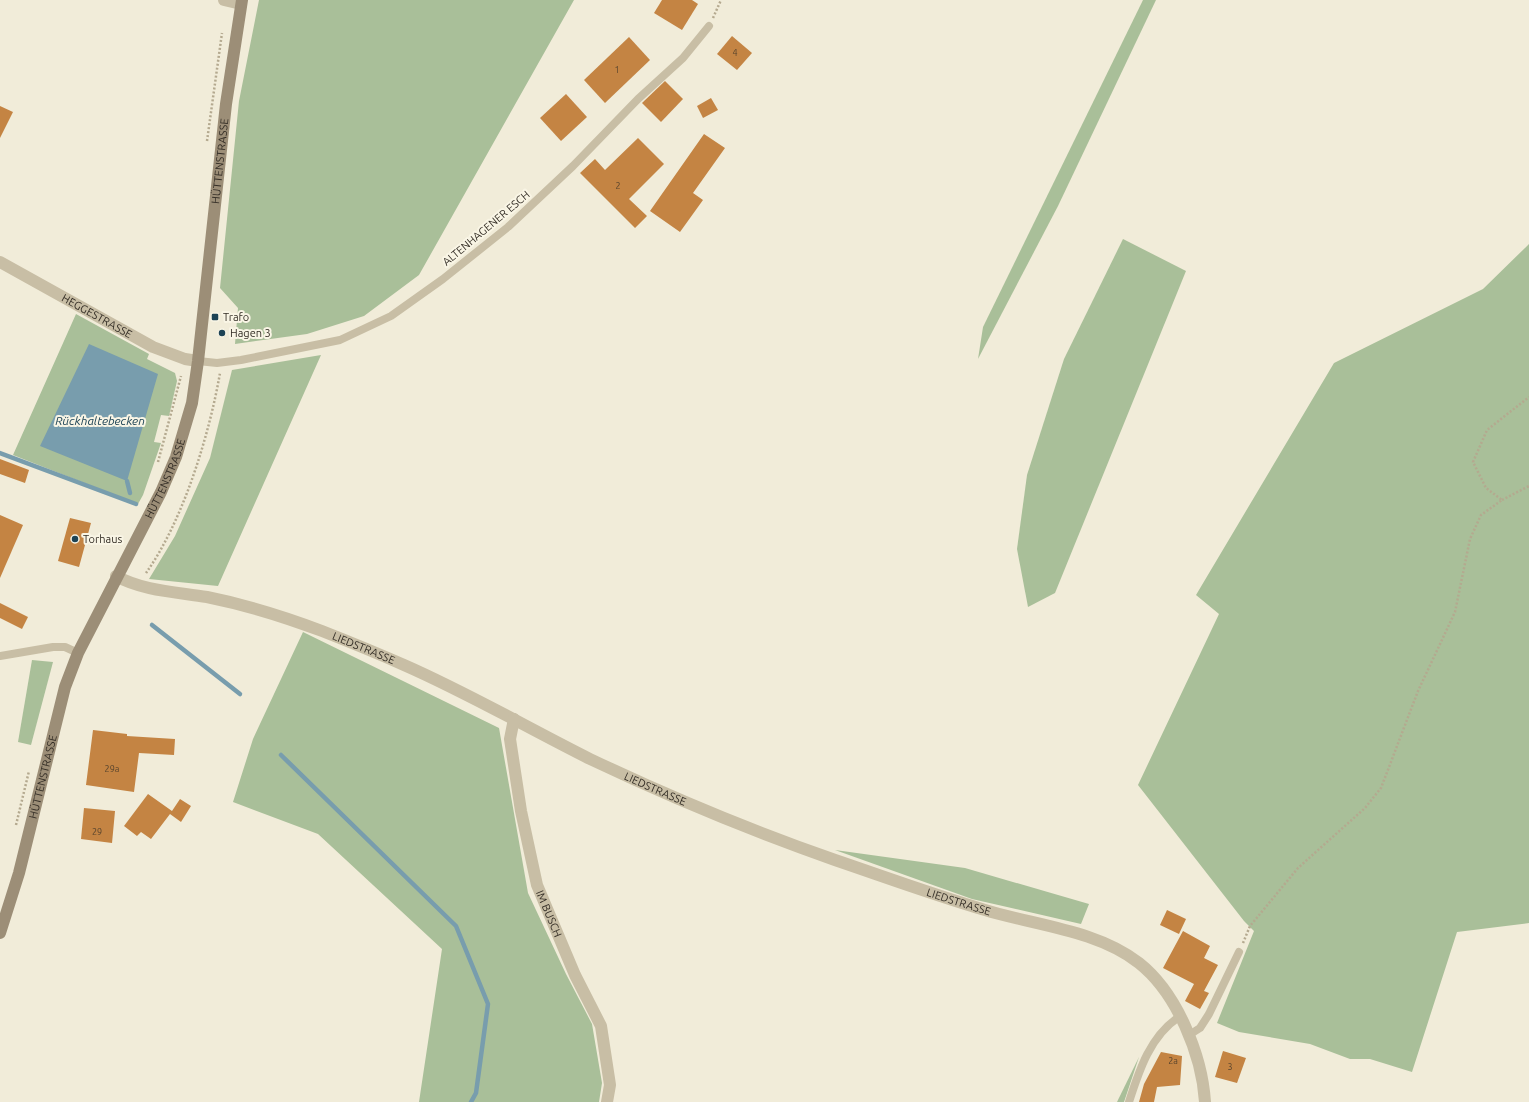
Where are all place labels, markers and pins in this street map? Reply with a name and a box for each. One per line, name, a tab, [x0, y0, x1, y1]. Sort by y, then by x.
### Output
place label: Trafo	[223, 311, 249, 323]
marker: Trafo	[210, 312, 220, 322]
place label: Hagen 3	[230, 327, 271, 339]
marker: Hagen 3	[217, 328, 227, 338]
place label: Torhaus	[83, 533, 122, 545]
marker: Torhaus	[70, 534, 80, 544]

